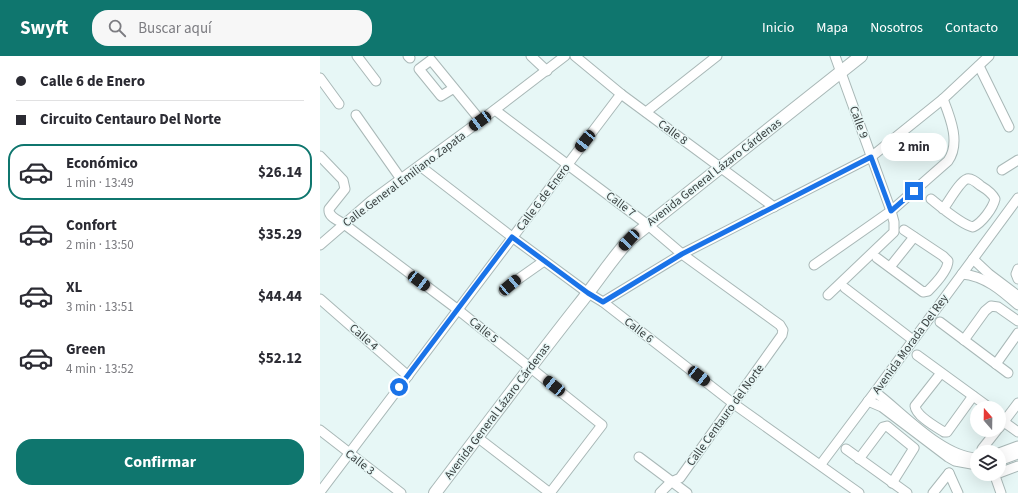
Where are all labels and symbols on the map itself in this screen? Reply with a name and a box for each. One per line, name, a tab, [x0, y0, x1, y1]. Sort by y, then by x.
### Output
street label: Calle 9	[845, 104, 872, 141]
car	[467, 109, 493, 133]
street label: Avenida General Lázaro Cárdenas	[643, 114, 785, 230]
street label: Calle 8	[654, 116, 691, 149]
street label: Calle General Emiliano Zapata	[339, 127, 469, 231]
car	[573, 128, 597, 154]
callout: 2 min	[881, 133, 947, 161]
street label: Calle 6 de Enero	[512, 160, 574, 234]
route end	[905, 182, 923, 200]
street label: Calle 7	[602, 188, 639, 221]
car	[616, 227, 642, 253]
car	[406, 269, 432, 293]
car	[497, 273, 523, 297]
street label: Avenida Morada Del Rey	[868, 290, 953, 398]
street label: Calle 5	[465, 313, 502, 348]
street label: Calle 6	[620, 313, 657, 347]
street label: Calle 4	[346, 320, 382, 355]
street label: Avenida General Lázaro Cárdenas	[440, 340, 554, 483]
street label: Calle Centauro del Norte	[683, 361, 768, 470]
car	[686, 364, 712, 388]
car	[541, 374, 567, 398]
route start	[390, 378, 408, 396]
north arrow	[970, 401, 1006, 437]
street label: Calle 3	[341, 445, 378, 479]

